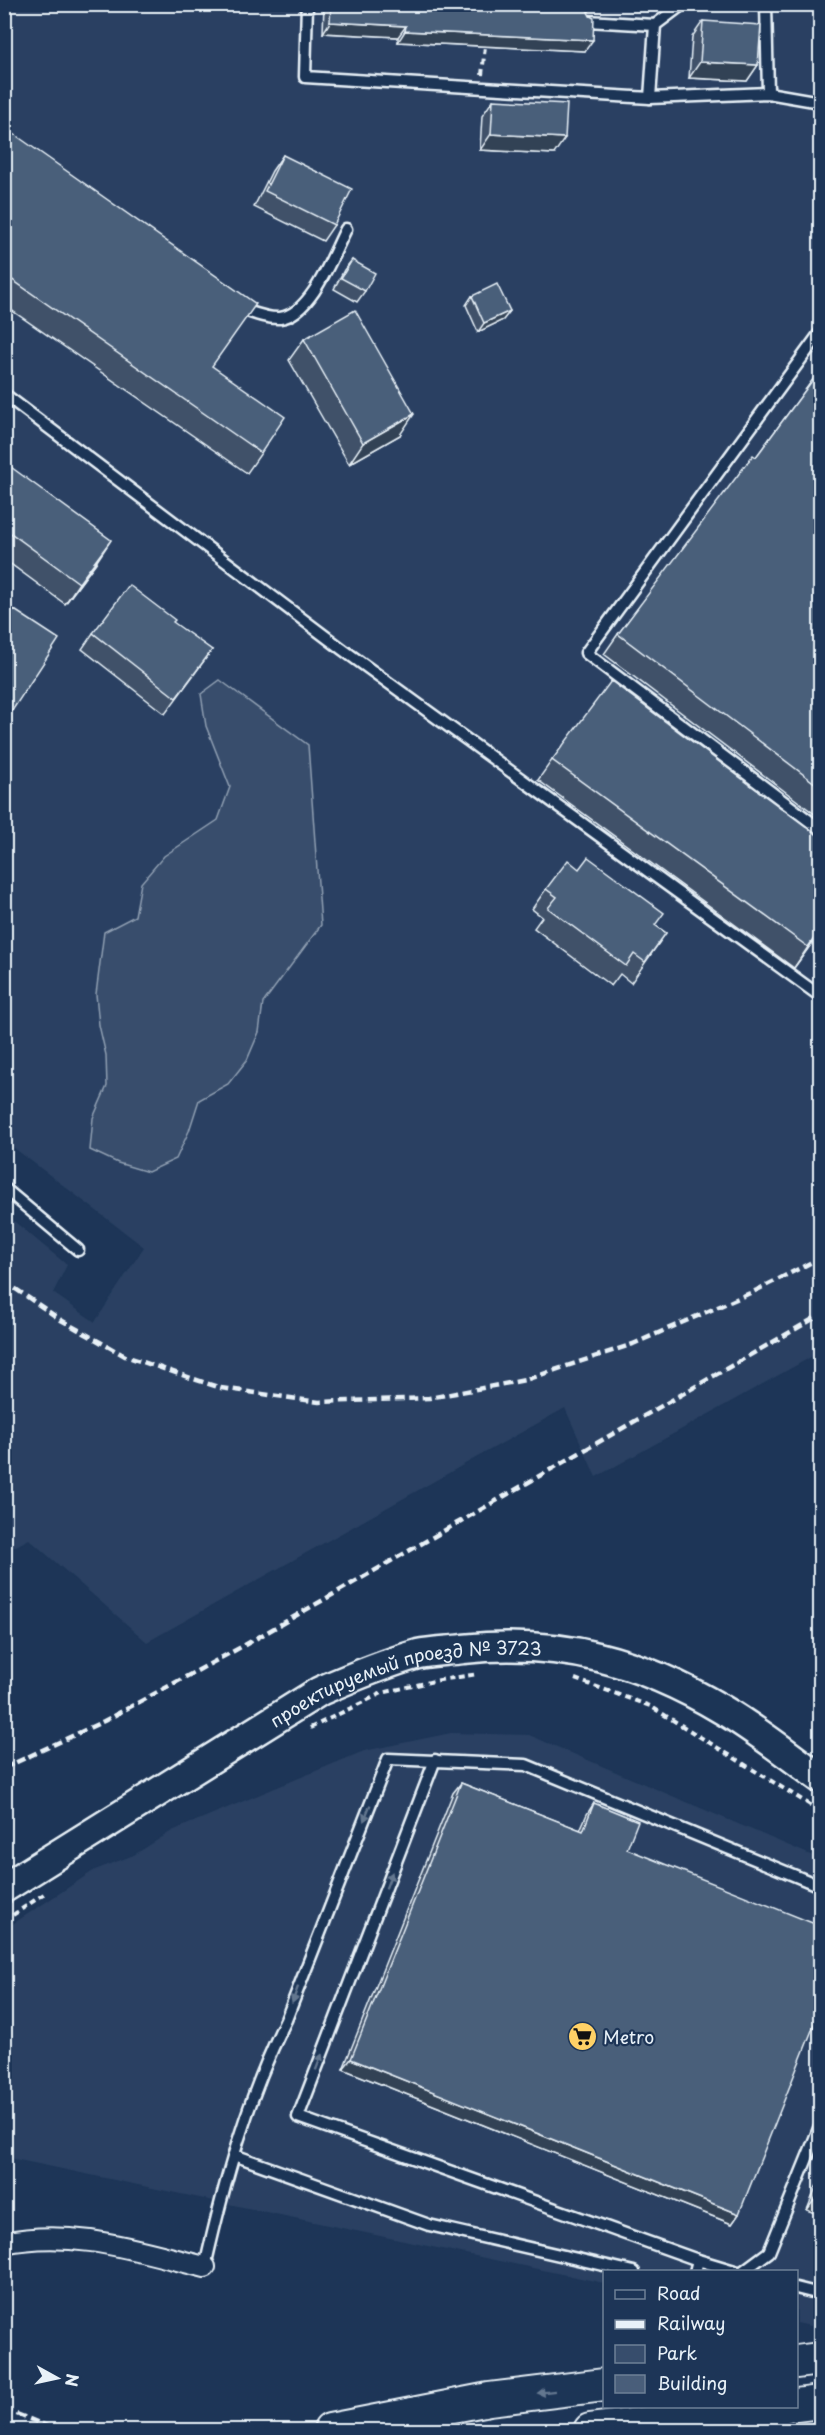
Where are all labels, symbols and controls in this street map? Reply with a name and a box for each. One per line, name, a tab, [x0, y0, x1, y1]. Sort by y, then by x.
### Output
street label: проектируемый проезд № 3723	[264, 1633, 543, 1733]
one-way arrow	[362, 1805, 372, 1823]
one-way arrow	[385, 1871, 394, 1889]
one-way arrow	[290, 1986, 300, 2004]
supermarket icon: Metro	[566, 2020, 598, 2052]
place label: Metro	[603, 2023, 654, 2050]
one-way arrow	[315, 2053, 325, 2071]
legend	[603, 2270, 798, 2408]
text: Road	[657, 2279, 701, 2306]
text: Railway	[657, 2309, 725, 2336]
text: Park	[657, 2339, 697, 2366]
north arrow	[27, 2348, 87, 2408]
text: Building	[657, 2369, 727, 2396]
text: N	[60, 2372, 86, 2388]
one-way arrow	[537, 2387, 556, 2397]

